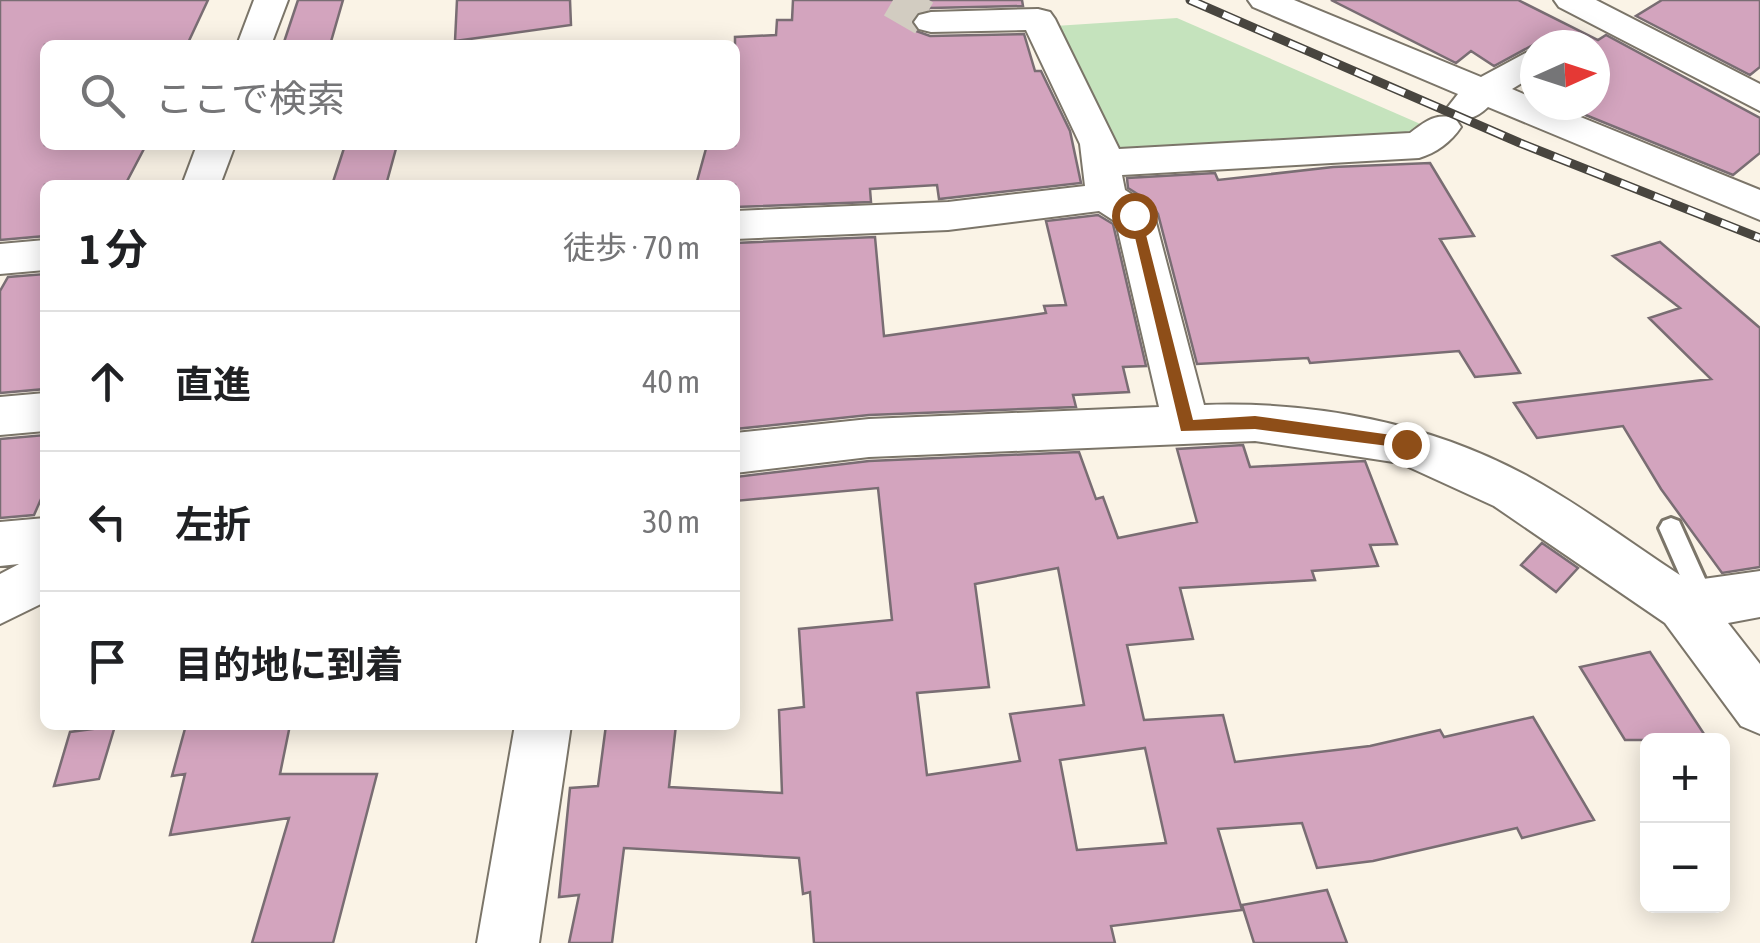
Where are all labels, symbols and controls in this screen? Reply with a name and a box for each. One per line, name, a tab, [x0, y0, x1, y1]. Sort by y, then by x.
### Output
north arrow	[1520, 30, 1610, 120]
search box	[40, 40, 740, 150]
icon: search	[75, 68, 130, 123]
text: ここで検索	[155, 77, 345, 120]
route start	[1112, 193, 1158, 239]
text: 1 分	[80, 225, 148, 273]
text: 徒歩 · 70 m	[563, 229, 700, 266]
icon: ahead	[80, 354, 135, 409]
text: 直進	[175, 363, 251, 406]
text: 40 m	[642, 363, 700, 400]
route end	[1384, 422, 1430, 468]
icon: left	[80, 494, 135, 549]
text: 左折	[175, 503, 251, 546]
text: 30 m	[642, 503, 700, 540]
icon: arrive	[80, 634, 135, 689]
text: 目的地に到着	[175, 643, 403, 686]
map controls	[1640, 733, 1730, 913]
button: +	[1640, 733, 1730, 823]
button: −	[1640, 823, 1730, 913]

